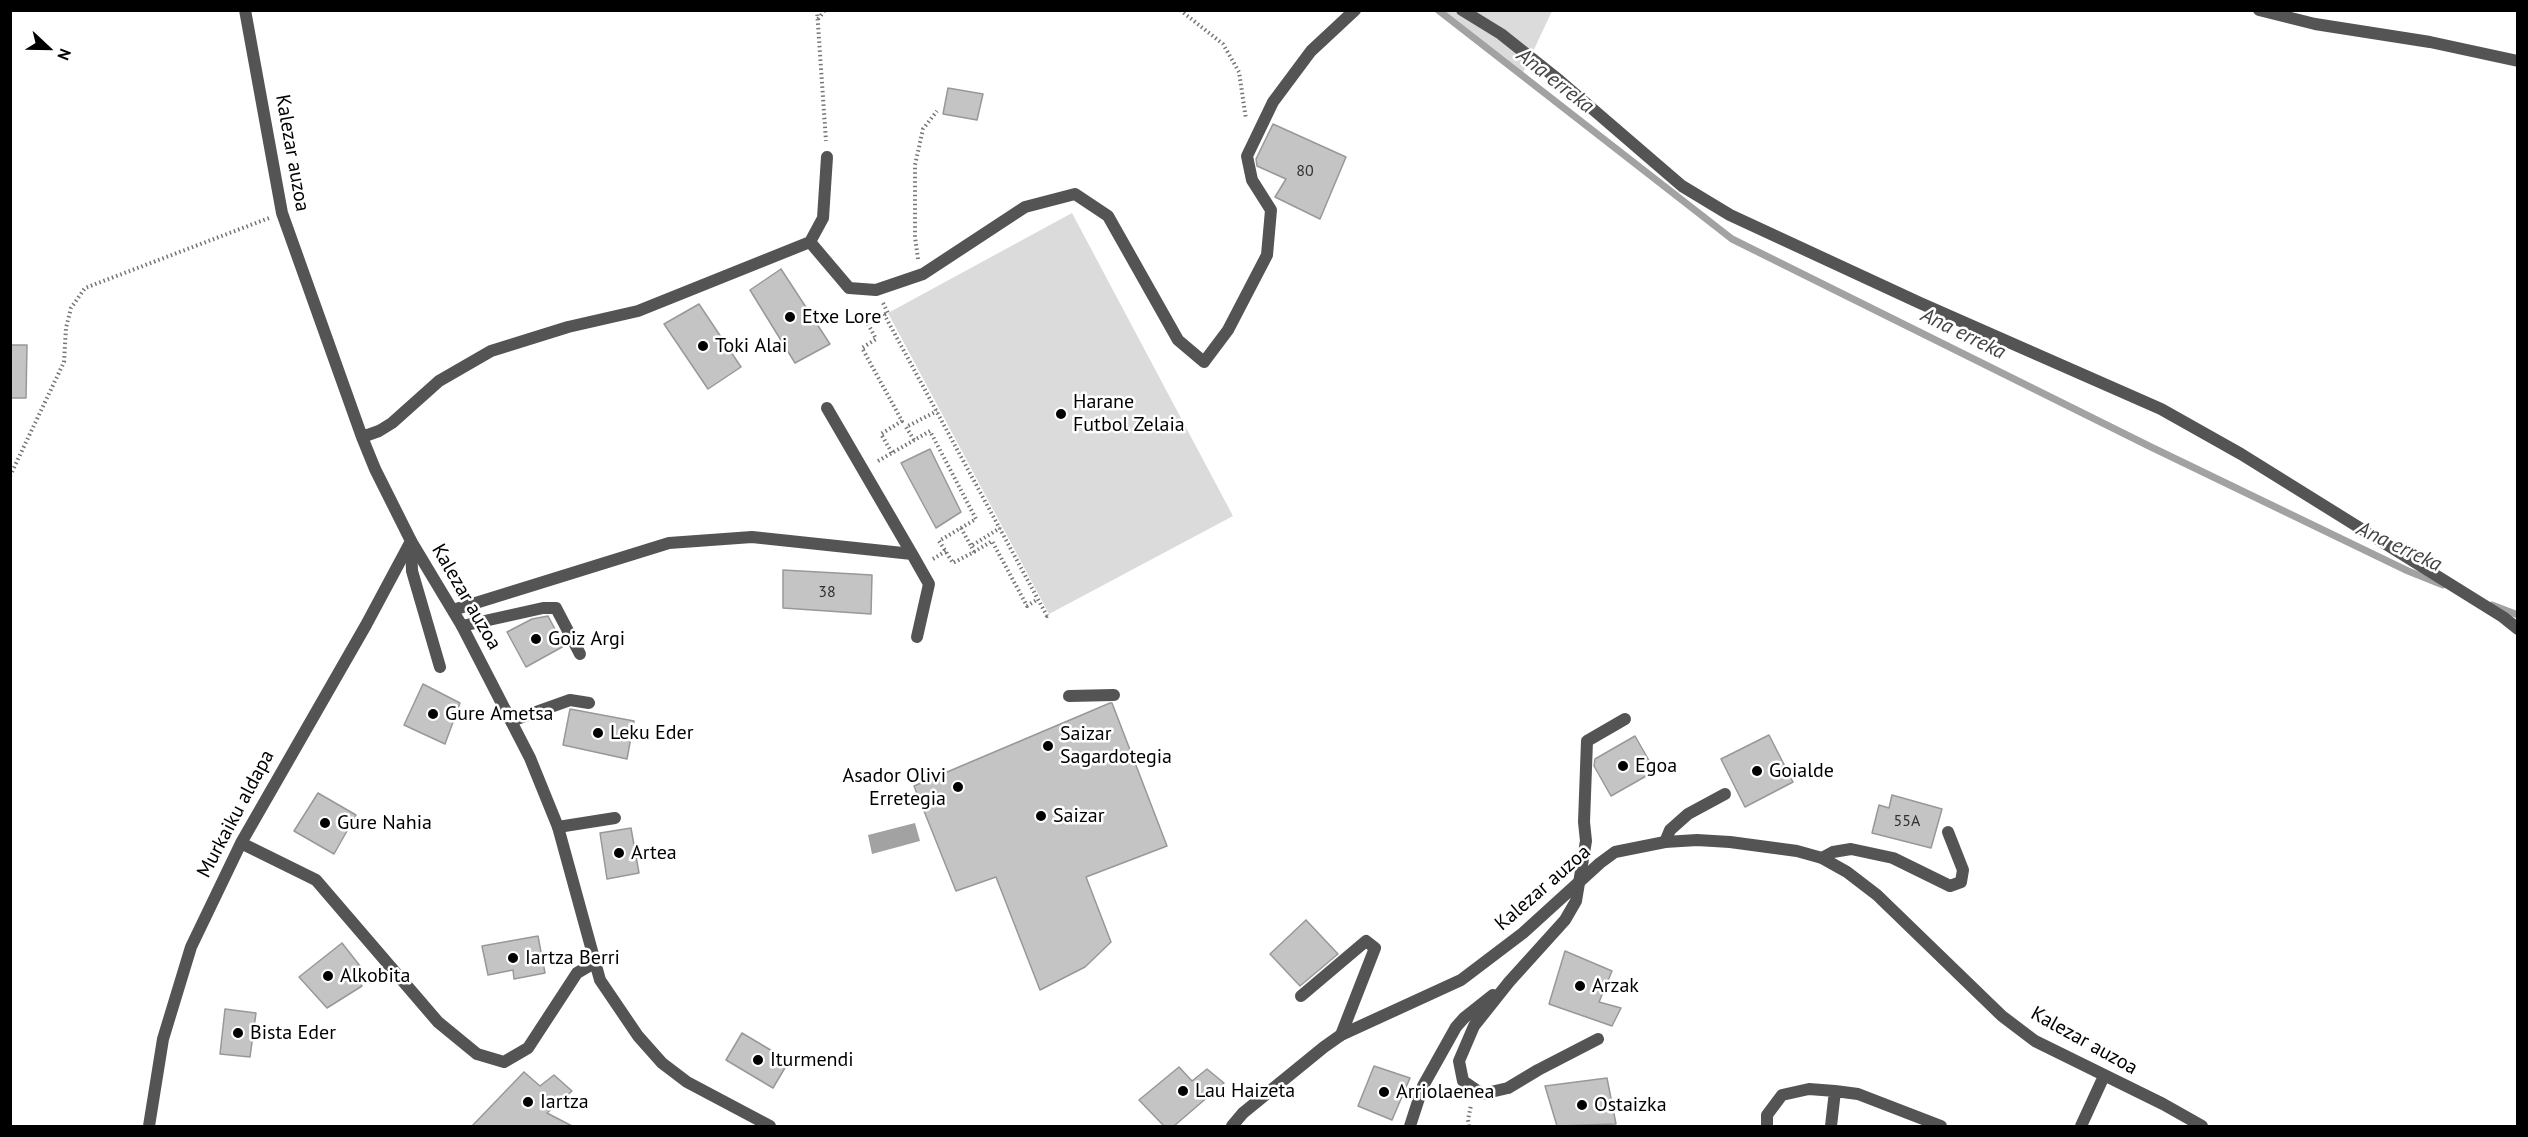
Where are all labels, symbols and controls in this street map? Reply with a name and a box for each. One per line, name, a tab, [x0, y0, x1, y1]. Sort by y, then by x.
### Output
north arrow	[18, 18, 78, 78]
water label: Ana erreka	[1511, 43, 1599, 119]
text: N	[53, 46, 76, 63]
street label: Kalezar auzoa	[270, 93, 314, 213]
house number: 80	[1296, 161, 1314, 181]
water label: Ana erreka	[1917, 303, 2009, 365]
place label: Etxe Lore	[802, 305, 881, 329]
marker: Etxe Lore	[783, 310, 797, 324]
place label: Toki Alai	[715, 334, 787, 358]
marker: Toki Alai	[696, 339, 710, 353]
place label: Harane Futbol Zelaia	[1073, 390, 1185, 437]
marker: Harane Futbol Zelaia	[1054, 407, 1068, 421]
water label: Ana erreka	[2353, 516, 2445, 578]
street label: Kalezar auzoa	[426, 540, 506, 654]
house number: 38	[818, 582, 836, 602]
place label: Goiz Argi	[548, 627, 625, 651]
marker: Goiz Argi	[529, 632, 543, 646]
place label: Gure Ametsa	[445, 702, 554, 726]
marker: Gure Ametsa	[426, 707, 440, 721]
place label: Leku Eder	[610, 721, 693, 745]
place label: Saizar Sagardotegia	[1060, 722, 1172, 769]
marker: Leku Eder	[591, 726, 605, 740]
marker: Saizar Sagardotegia	[1041, 739, 1055, 753]
street label: Murkaiku aldapa	[192, 746, 280, 882]
place label: Egoa	[1635, 754, 1677, 778]
marker: Egoa	[1616, 759, 1630, 773]
place label: Goialde	[1769, 759, 1834, 783]
place label: Asador Olivi Erretegia	[842, 764, 946, 811]
marker: Goialde	[1750, 764, 1764, 778]
marker: Asador Olivi Erretegia	[951, 780, 965, 794]
place label: Saizar	[1053, 804, 1105, 828]
marker: Saizar	[1034, 809, 1048, 823]
place label: Gure Nahia	[337, 811, 432, 835]
house number: 55A	[1894, 811, 1920, 831]
marker: Gure Nahia	[318, 816, 332, 830]
street label: Kalezar auzoa	[1490, 840, 1596, 936]
place label: Artea	[631, 841, 677, 865]
marker: Artea	[612, 846, 626, 860]
place label: Iartza Berri	[525, 946, 620, 970]
marker: Iartza Berri	[506, 951, 520, 965]
place label: Alkobita	[340, 964, 410, 988]
marker: Alkobita	[321, 969, 335, 983]
place label: Arzak	[1592, 974, 1639, 998]
marker: Arzak	[1573, 979, 1587, 993]
street label: Kalezar auzoa	[2026, 1002, 2142, 1080]
place label: Bista Eder	[250, 1021, 336, 1045]
marker: Bista Eder	[231, 1026, 245, 1040]
place label: Iturmendi	[770, 1048, 854, 1072]
marker: Iturmendi	[751, 1053, 765, 1067]
place label: Lau Haizeta	[1195, 1079, 1295, 1103]
place label: Arriolaenea	[1396, 1080, 1494, 1104]
marker: Lau Haizeta	[1176, 1084, 1190, 1098]
marker: Arriolaenea	[1377, 1085, 1391, 1099]
place label: Iartza	[540, 1090, 589, 1114]
place label: Ostaizka	[1594, 1093, 1667, 1117]
marker: Iartza	[521, 1095, 535, 1109]
marker: Ostaizka	[1575, 1098, 1589, 1112]

